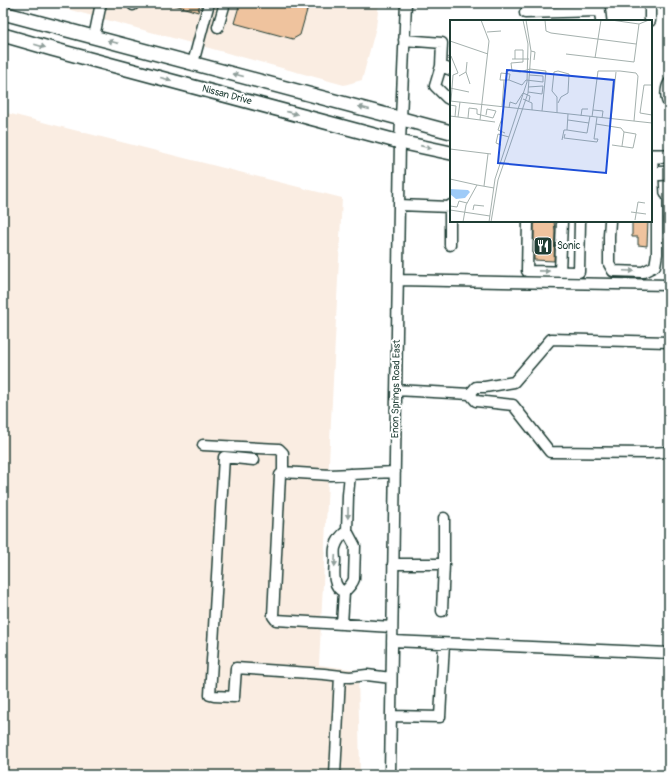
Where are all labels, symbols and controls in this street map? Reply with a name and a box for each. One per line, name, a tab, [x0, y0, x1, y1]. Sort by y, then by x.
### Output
inset map	[450, 20, 652, 222]
one-way arrow	[106, 39, 118, 45]
one-way arrow	[34, 43, 47, 49]
one-way arrow	[232, 72, 244, 78]
one-way arrow	[160, 76, 172, 82]
street label: Nissan Drive	[201, 83, 253, 107]
one-way arrow	[358, 105, 370, 111]
one-way arrow	[285, 110, 298, 116]
one-way arrow	[420, 145, 432, 151]
restaurant icon: Sonic	[532, 235, 554, 257]
place label: Sonic	[557, 240, 581, 252]
one-way arrow	[538, 268, 550, 275]
one-way arrow	[623, 268, 635, 275]
street label: Enon Springs Road East	[389, 339, 403, 438]
one-way arrow	[345, 507, 351, 520]
one-way arrow	[331, 555, 338, 567]

